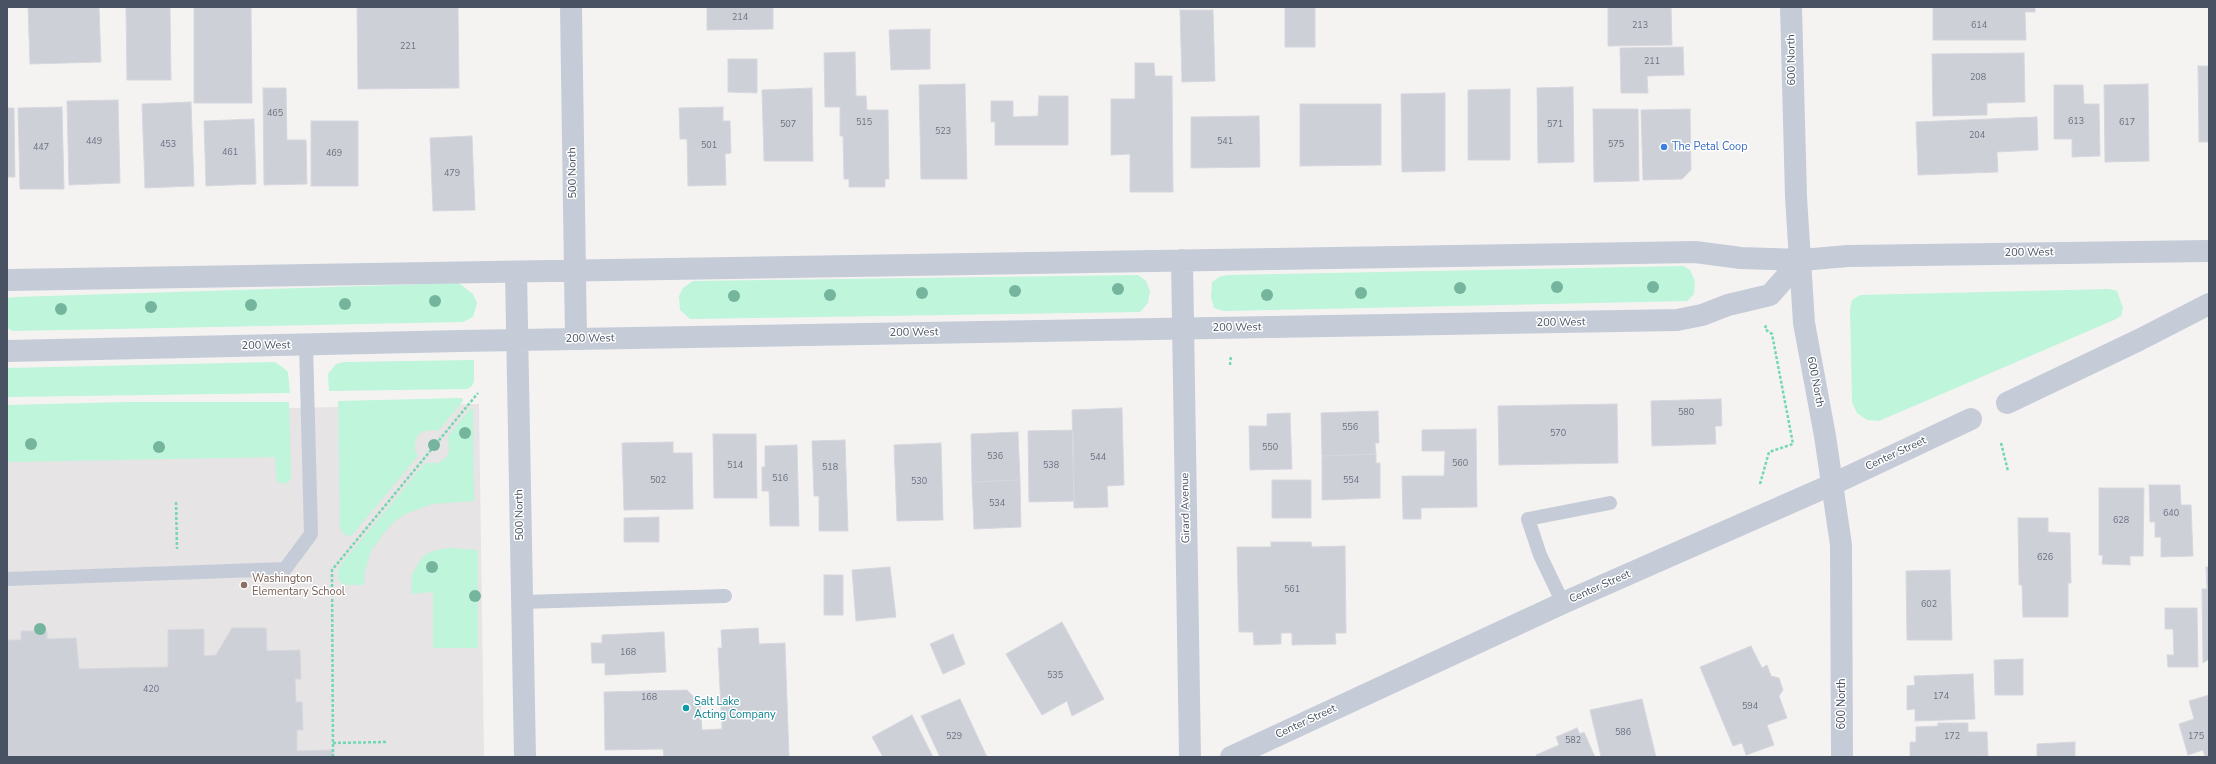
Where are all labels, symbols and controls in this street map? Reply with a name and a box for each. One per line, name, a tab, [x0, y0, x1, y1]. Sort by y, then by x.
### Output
house number: 214	[732, 13, 748, 23]
house number: 213	[1632, 21, 1648, 31]
house number: 614	[1971, 21, 1987, 31]
street label: 600 North	[1785, 34, 1799, 86]
house number: 221	[400, 42, 416, 52]
house number: 211	[1644, 57, 1660, 67]
house number: 208	[1970, 73, 1986, 83]
house number: 465	[267, 109, 283, 119]
house number: 613	[2068, 117, 2084, 127]
house number: 515	[856, 118, 872, 128]
house number: 617	[2119, 118, 2135, 128]
house number: 507	[780, 120, 796, 130]
house number: 571	[1547, 120, 1563, 130]
house number: 523	[935, 127, 951, 137]
house number: 204	[1969, 131, 1985, 141]
house number: 449	[86, 137, 102, 147]
house number: 541	[1217, 137, 1233, 147]
house number: 453	[160, 140, 176, 150]
house number: 575	[1608, 140, 1624, 150]
place label: The Petal Coop	[1672, 140, 1748, 154]
house number: 501	[701, 141, 717, 151]
marker: The Petal Coop	[1659, 142, 1669, 152]
house number: 447	[33, 143, 49, 153]
street label: 500 North	[566, 147, 580, 199]
house number: 461	[222, 148, 238, 158]
house number: 469	[326, 149, 342, 159]
house number: 479	[444, 169, 460, 179]
street label: 200 West	[2004, 246, 2054, 260]
street label: 200 West	[1536, 316, 1586, 330]
street label: 200 West	[1212, 321, 1262, 335]
street label: 200 West	[889, 326, 939, 340]
street label: 200 West	[565, 332, 615, 346]
street label: 200 West	[241, 339, 291, 353]
street label: 600 North	[1804, 356, 1826, 408]
house number: 580	[1678, 408, 1694, 418]
house number: 556	[1342, 423, 1358, 433]
house number: 570	[1550, 429, 1566, 439]
street label: Center Street	[1864, 434, 1928, 474]
house number: 550	[1262, 443, 1278, 453]
house number: 536	[987, 452, 1003, 462]
house number: 544	[1090, 453, 1106, 463]
house number: 560	[1452, 459, 1468, 469]
house number: 514	[727, 461, 743, 471]
house number: 538	[1043, 461, 1059, 471]
house number: 518	[822, 463, 838, 473]
street label: Girard Avenue	[1179, 472, 1193, 544]
house number: 516	[772, 474, 788, 484]
house number: 502	[650, 476, 666, 486]
house number: 554	[1343, 476, 1359, 486]
house number: 530	[911, 477, 927, 487]
street label: 500 North	[513, 489, 527, 541]
house number: 534	[989, 499, 1005, 509]
house number: 640	[2163, 509, 2179, 519]
house number: 628	[2113, 516, 2129, 526]
house number: 626	[2037, 553, 2053, 563]
street label: Center Street	[1567, 568, 1633, 606]
place label: Washington Elementary School	[252, 572, 345, 598]
marker: Washington Elementary School	[239, 580, 249, 590]
house number: 561	[1284, 585, 1300, 595]
house number: 602	[1921, 600, 1937, 610]
house number: 168	[620, 648, 636, 658]
house number: 535	[1047, 671, 1063, 681]
street label: 600 North	[1835, 678, 1849, 730]
house number: 420	[143, 685, 159, 695]
house number: 174	[1933, 692, 1949, 702]
house number: 168	[641, 693, 657, 703]
place label: Salt Lake Acting Company	[694, 695, 776, 721]
street label: Center Street	[1274, 702, 1338, 742]
house number: 594	[1742, 702, 1758, 712]
marker: Salt Lake Acting Company	[681, 703, 691, 713]
house number: 586	[1615, 728, 1631, 738]
house number: 529	[946, 732, 962, 742]
house number: 172	[1944, 732, 1960, 742]
house number: 175	[2188, 732, 2204, 742]
house number: 582	[1565, 736, 1581, 746]

